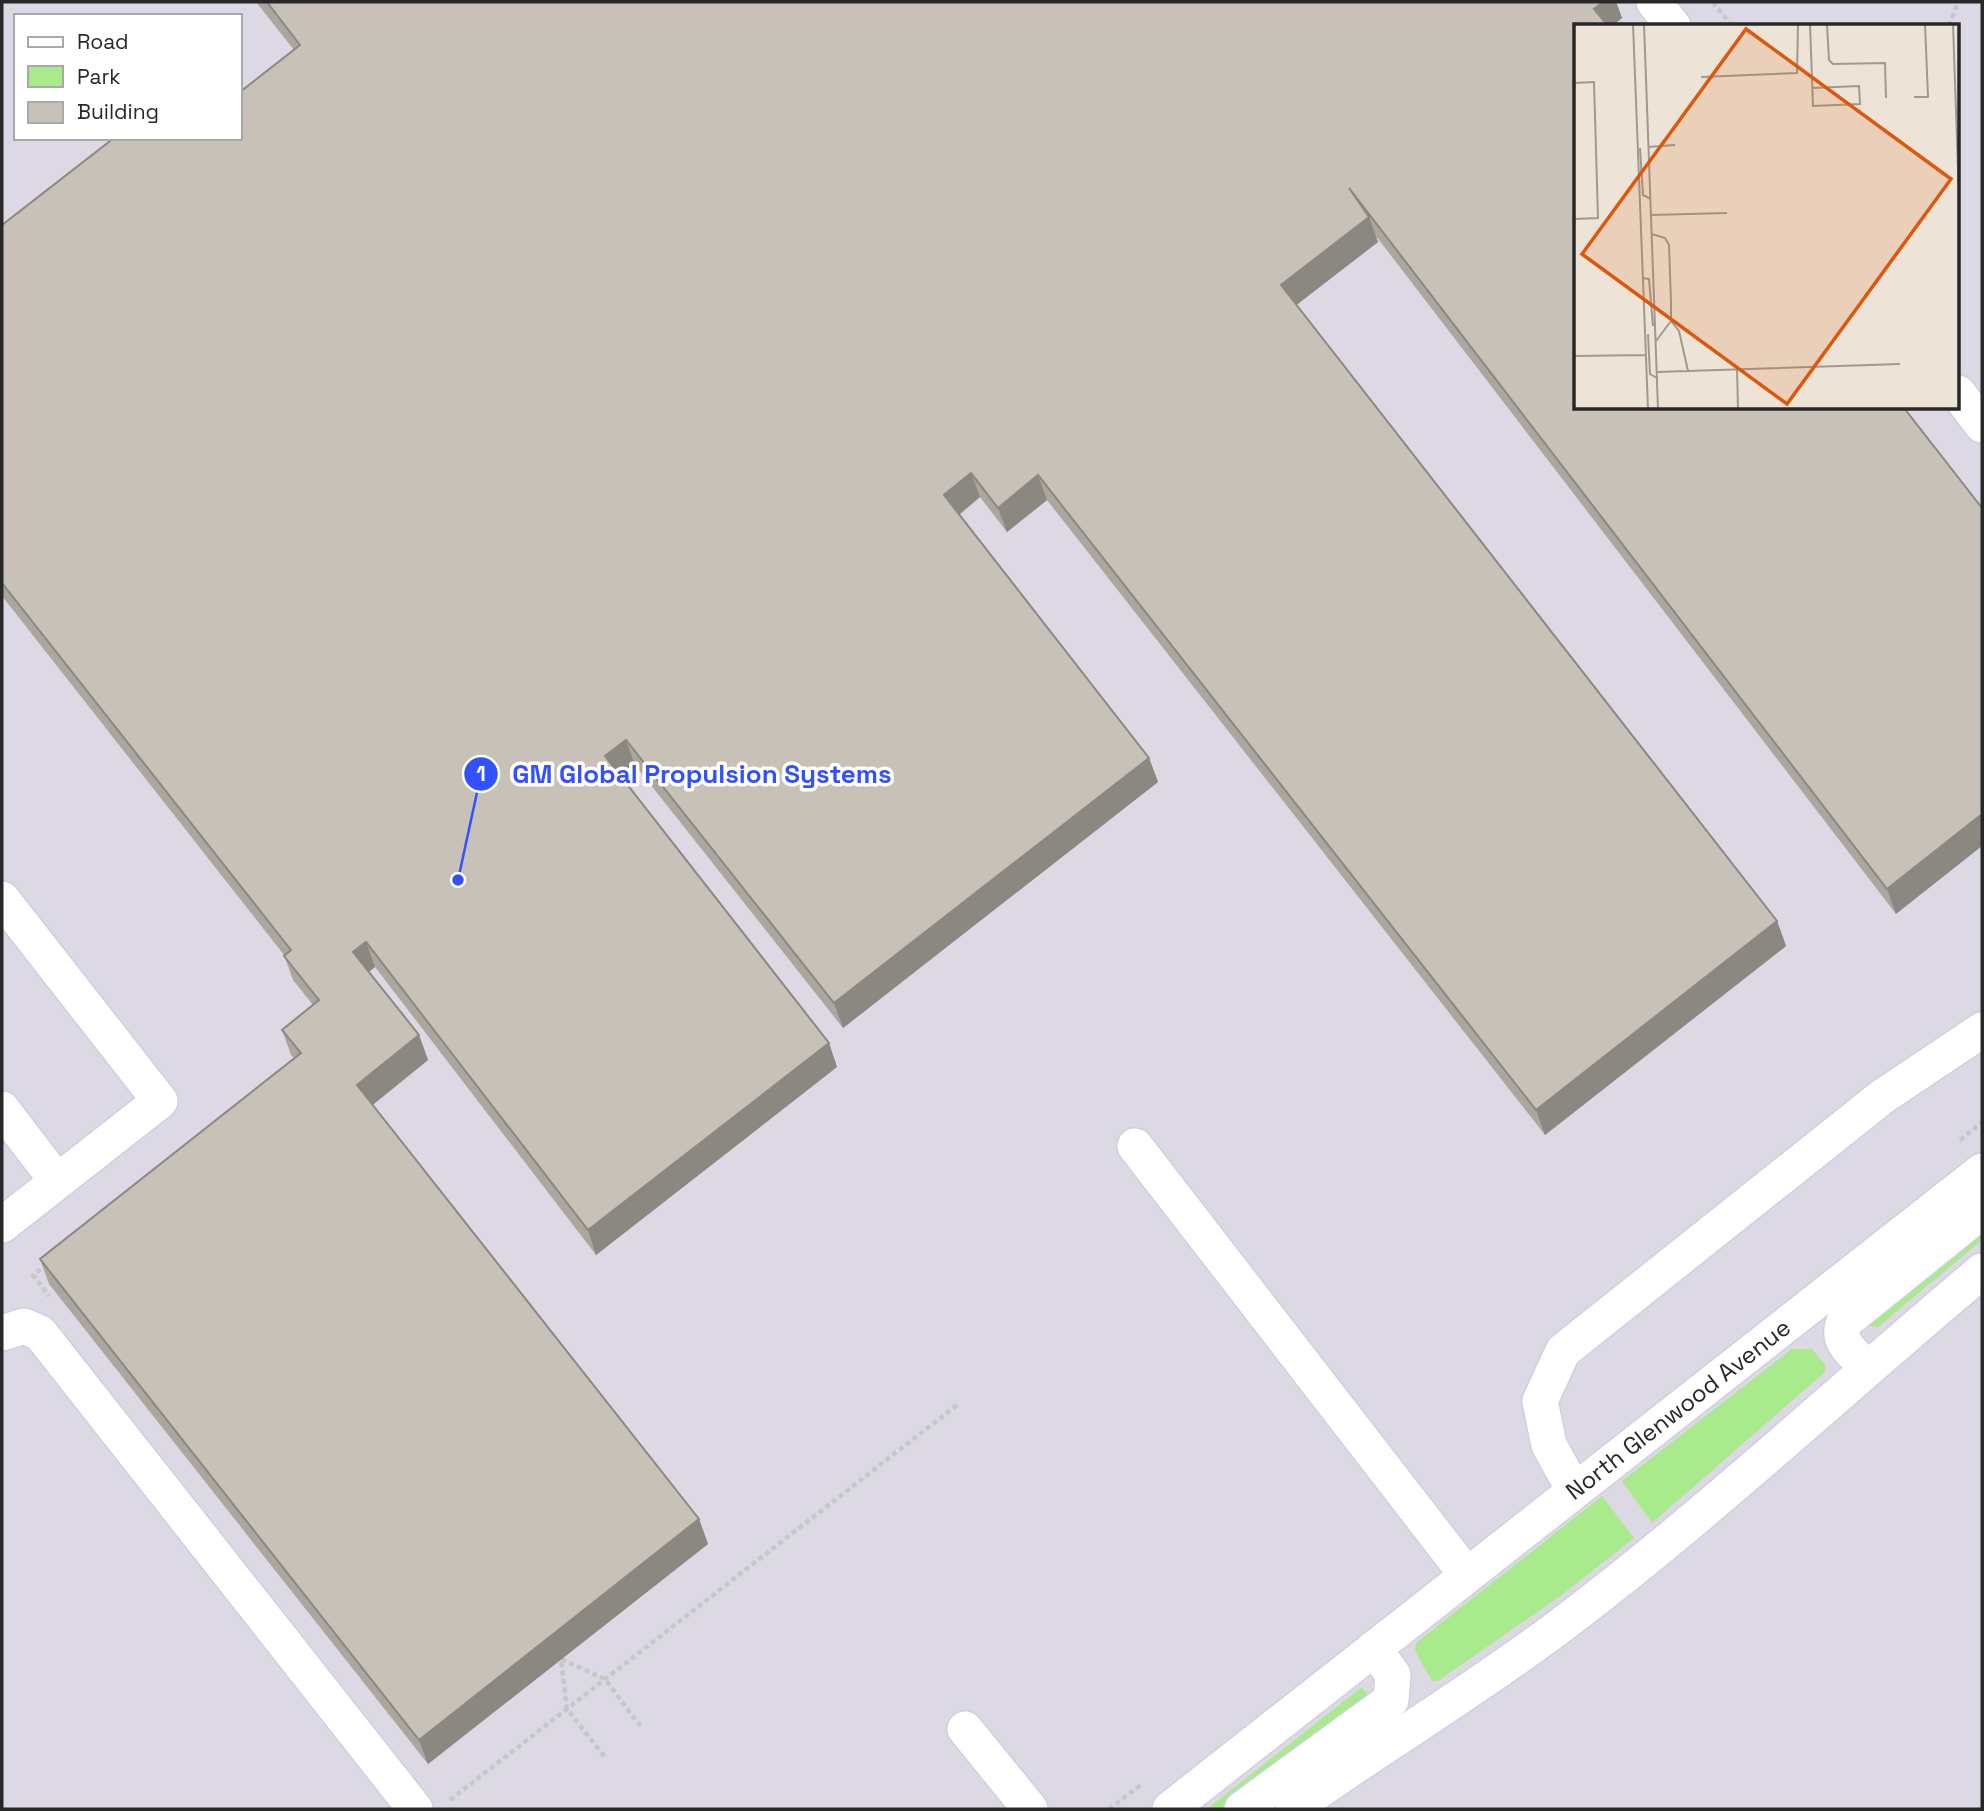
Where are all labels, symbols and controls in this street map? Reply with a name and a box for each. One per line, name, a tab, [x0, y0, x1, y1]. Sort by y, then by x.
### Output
legend	[14, 14, 242, 140]
inset map	[1574, 24, 1960, 410]
text: Road	[77, 28, 129, 55]
text: Park	[77, 63, 121, 90]
text: Building	[77, 98, 159, 125]
callout: GM Global Propulsion Systems	[463, 750, 906, 797]
text: GM Global Propulsion Systems	[512, 757, 892, 791]
text: 1	[476, 760, 486, 787]
street label: North Glenwood Avenue	[1559, 1312, 1797, 1506]

